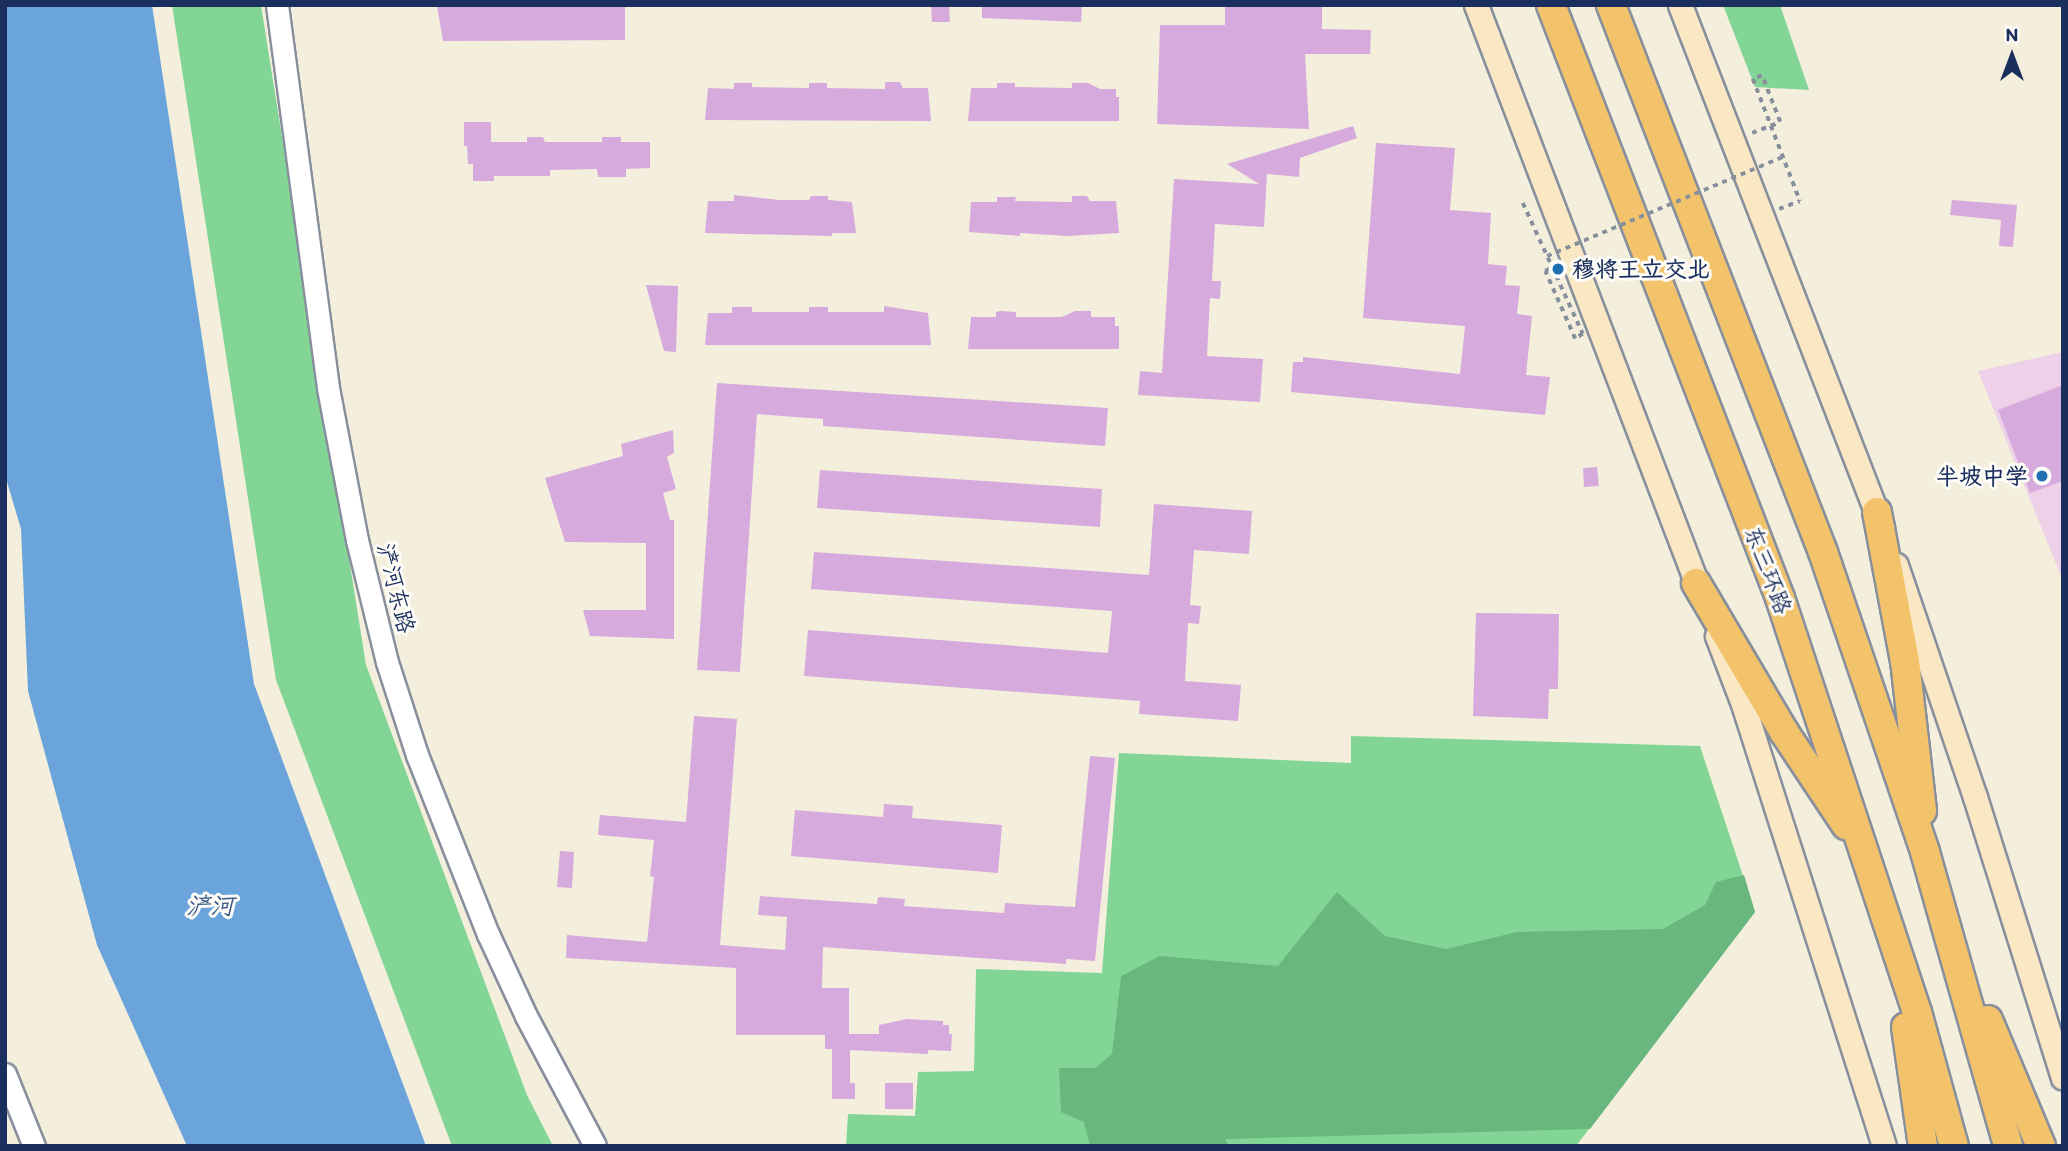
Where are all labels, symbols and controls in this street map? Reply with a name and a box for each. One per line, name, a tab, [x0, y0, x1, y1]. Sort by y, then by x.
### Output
north arrow	[1977, 21, 2047, 91]
text: N	[2006, 23, 2018, 46]
place label: 穆将王立交北	[1572, 255, 1710, 283]
marker: 穆将王立交北	[1550, 261, 1566, 277]
place label: 半坡中学	[1936, 462, 2028, 490]
marker: 半坡中学	[2034, 468, 2050, 484]
street label: 东三环路	[1739, 522, 1797, 618]
street label: 浐河东路	[371, 540, 421, 636]
water label: 浐河	[186, 892, 234, 920]

